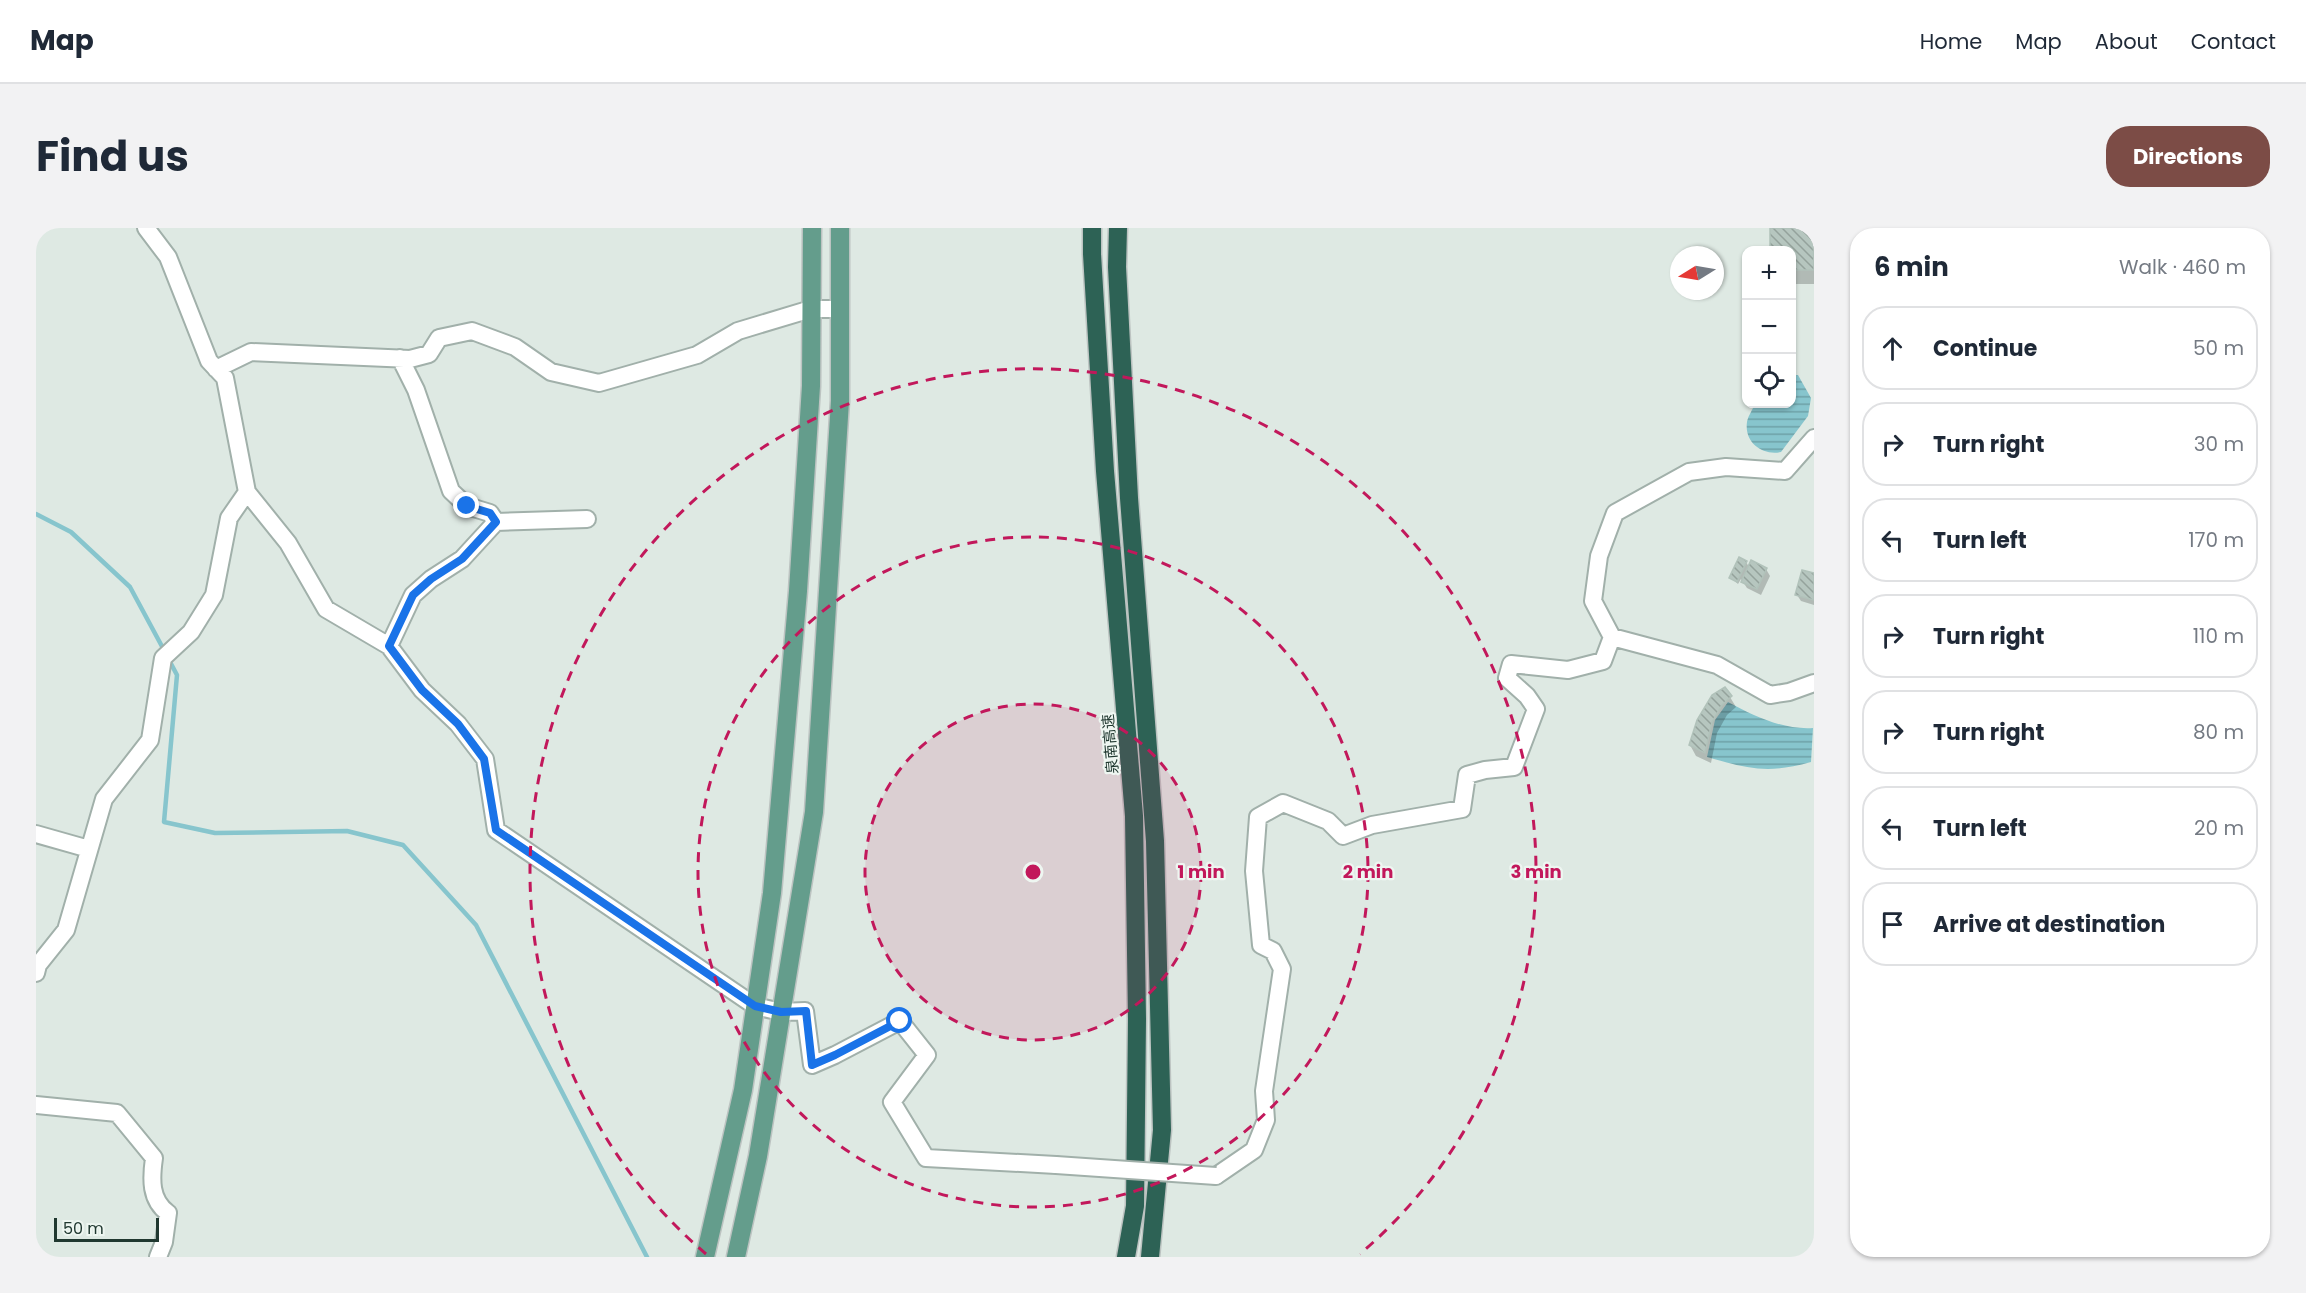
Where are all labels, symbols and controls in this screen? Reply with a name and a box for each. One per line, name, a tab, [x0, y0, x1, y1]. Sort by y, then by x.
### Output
text: Map	[30, 21, 94, 60]
text: Home	[1920, 27, 1982, 56]
text: Map	[2015, 27, 2062, 56]
text: About	[2095, 27, 2158, 56]
text: Contact	[2191, 27, 2276, 56]
button: Directions	[2106, 126, 2270, 187]
text: Find us	[36, 127, 189, 186]
north arrow	[1670, 246, 1724, 300]
map controls	[1742, 246, 1796, 408]
button: +	[1742, 246, 1796, 300]
text: 6 min	[1874, 249, 1949, 285]
text: Walk · 460 m	[2119, 253, 2246, 281]
button: −	[1742, 300, 1796, 354]
icon: ahead	[1876, 332, 1909, 365]
text: Continue	[1933, 333, 2037, 364]
text: 50 m	[2193, 334, 2244, 362]
button: locate	[1742, 354, 1796, 408]
icon: right	[1876, 428, 1909, 461]
text: Turn right	[1933, 429, 2044, 460]
text: 30 m	[2194, 430, 2244, 458]
route end	[453, 492, 479, 518]
icon: left	[1876, 524, 1909, 557]
text: Turn left	[1933, 525, 2027, 556]
text: 170 m	[2188, 526, 2244, 554]
icon: right	[1876, 620, 1909, 653]
text: Turn right	[1933, 621, 2044, 652]
text: 110 m	[2193, 622, 2244, 650]
street label: 泉南高速	[1097, 713, 1123, 775]
icon: right	[1876, 716, 1909, 749]
text: Turn right	[1933, 717, 2044, 748]
text: 80 m	[2193, 718, 2244, 746]
icon: left	[1876, 812, 1909, 845]
text: Turn left	[1933, 813, 2027, 844]
text: 20 m	[2194, 814, 2244, 842]
text: 1 min	[1177, 859, 1225, 884]
text: 2 min	[1343, 859, 1393, 884]
text: 3 min	[1510, 859, 1562, 884]
centre of rings	[1023, 862, 1043, 882]
icon: arrive	[1876, 908, 1909, 941]
text: Arrive at destination	[1933, 909, 2165, 940]
route start	[886, 1007, 912, 1033]
scale bar	[54, 1215, 159, 1242]
text: 50 m	[63, 1217, 104, 1240]

